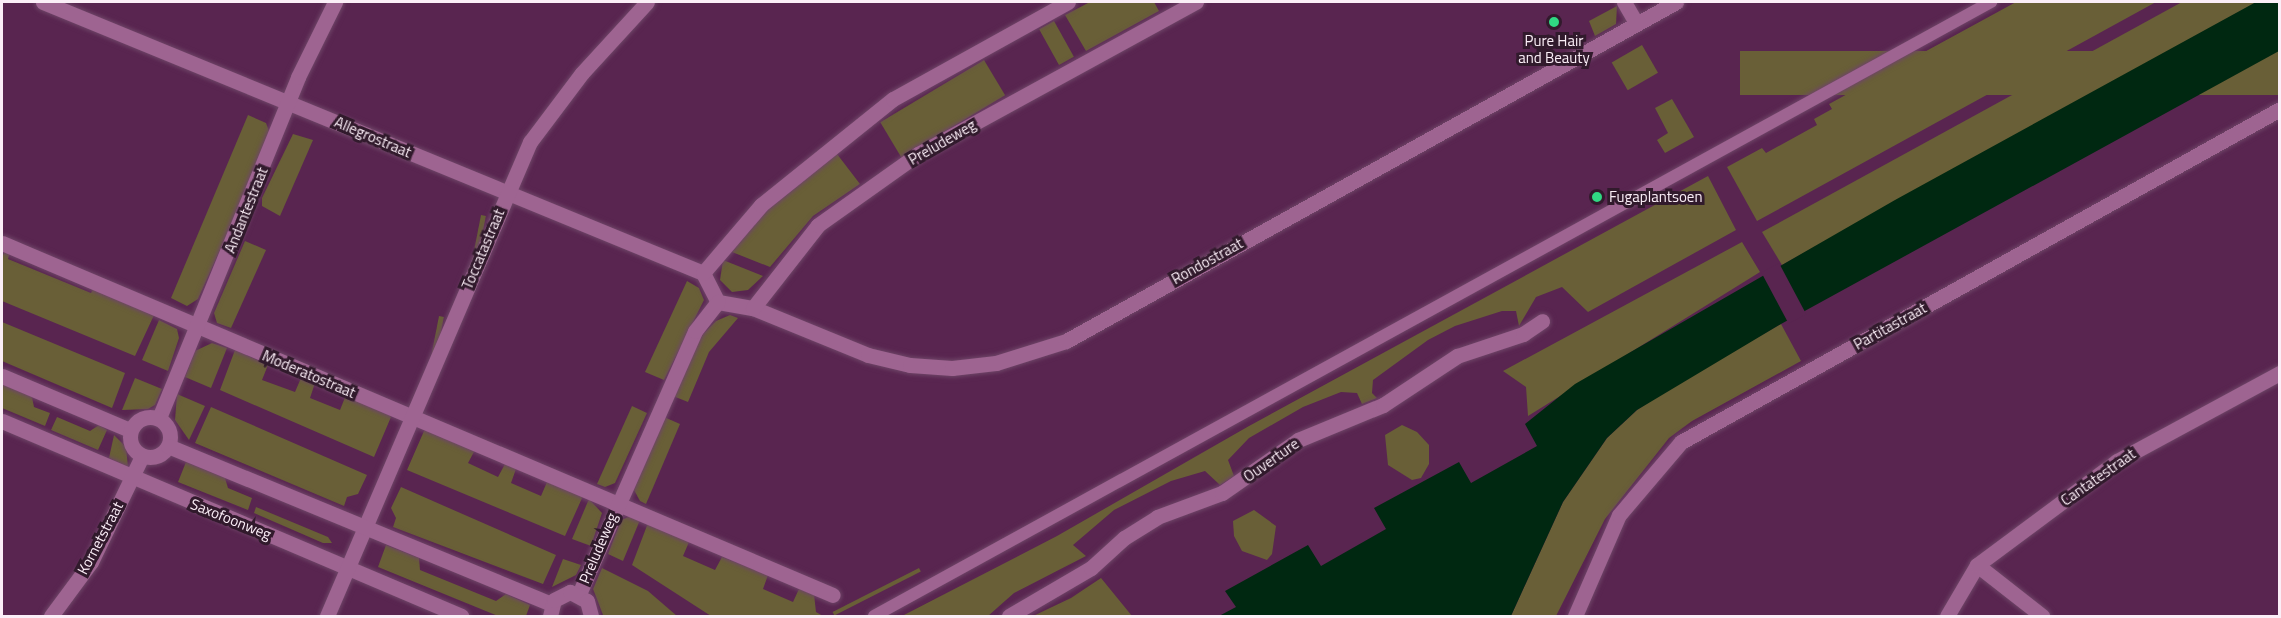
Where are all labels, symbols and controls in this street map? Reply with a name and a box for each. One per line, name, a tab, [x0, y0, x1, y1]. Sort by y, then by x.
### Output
marker: Pure Hair and Beauty	[1547, 15, 1561, 29]
place label: Pure Hair and Beauty	[1518, 31, 1590, 66]
street label: Allegrostraat	[332, 113, 414, 161]
street label: Preludeweg	[905, 115, 979, 169]
street label: Andantestraat	[221, 164, 271, 256]
place label: Fugaplantsoen	[1609, 188, 1702, 206]
marker: Fugaplantsoen	[1590, 190, 1604, 204]
street label: Toccatastraat	[458, 206, 508, 292]
street label: Rondostraat	[1168, 234, 1246, 288]
street label: Partitastraat	[1850, 299, 1930, 353]
street label: Moderatostraat	[260, 346, 358, 402]
street label: Ouverture	[1240, 434, 1302, 486]
street label: Cantatestraat	[2057, 445, 2139, 509]
street label: Saxofoonweg	[188, 495, 274, 543]
street label: Kornetstraat	[73, 498, 127, 578]
street label: Preludeweg	[575, 510, 621, 586]

